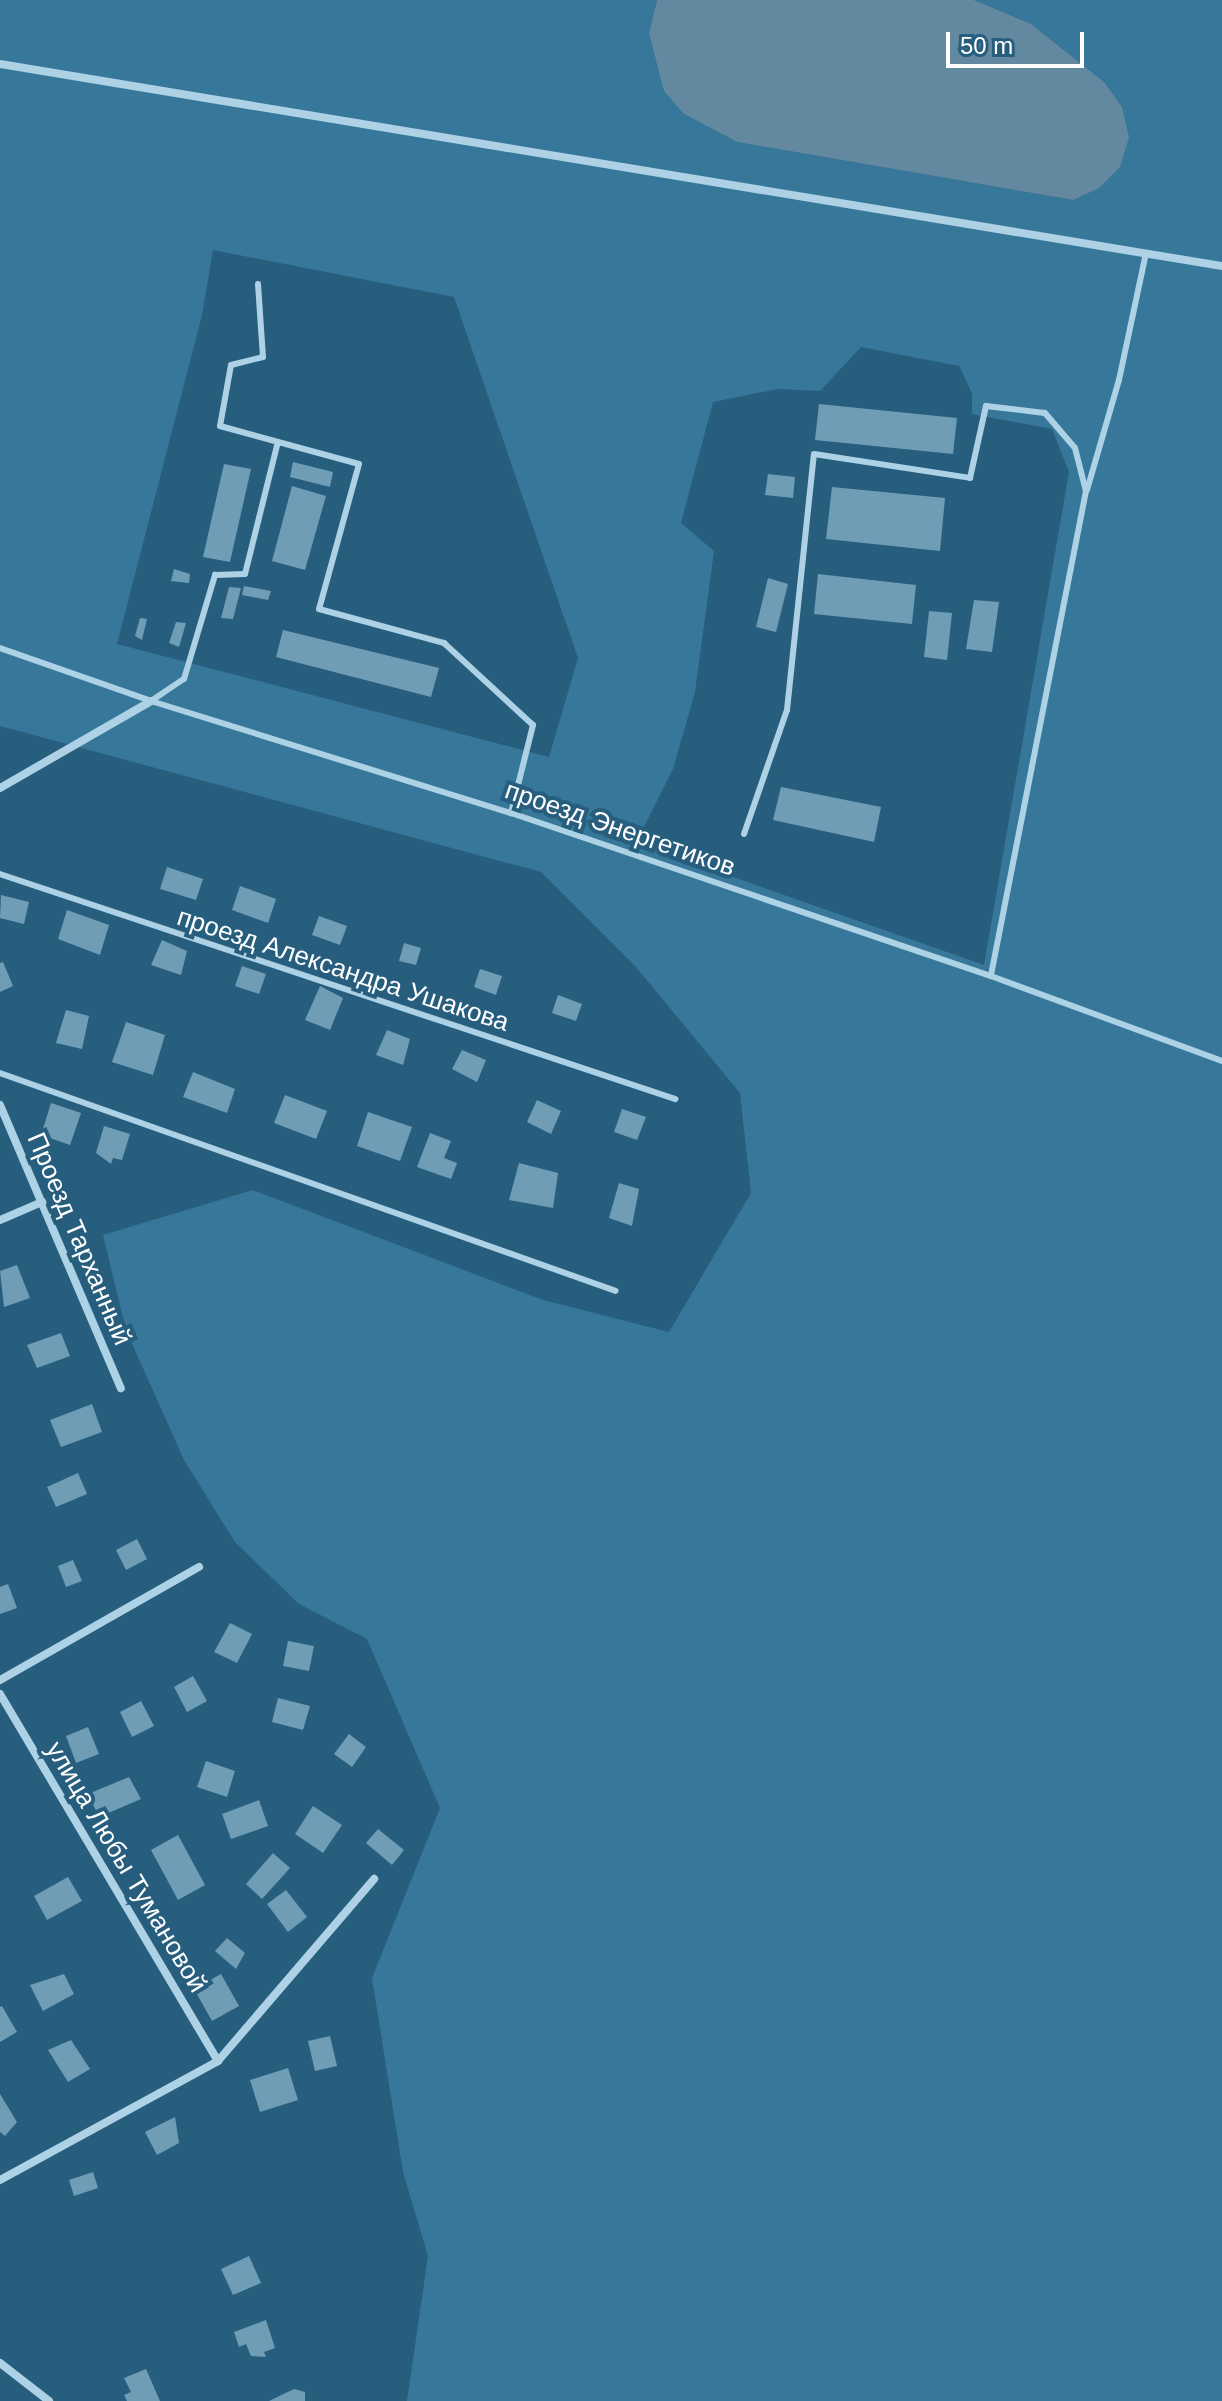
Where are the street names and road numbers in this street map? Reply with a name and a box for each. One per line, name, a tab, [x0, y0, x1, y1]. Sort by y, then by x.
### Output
street label: проезд Энергетиков	[501, 775, 739, 883]
street label: проезд Александра Ушакова	[173, 902, 513, 1038]
street label: Проезд Тарханный	[20, 1128, 138, 1350]
street label: улица Любы Тумановой	[39, 1736, 213, 1998]

